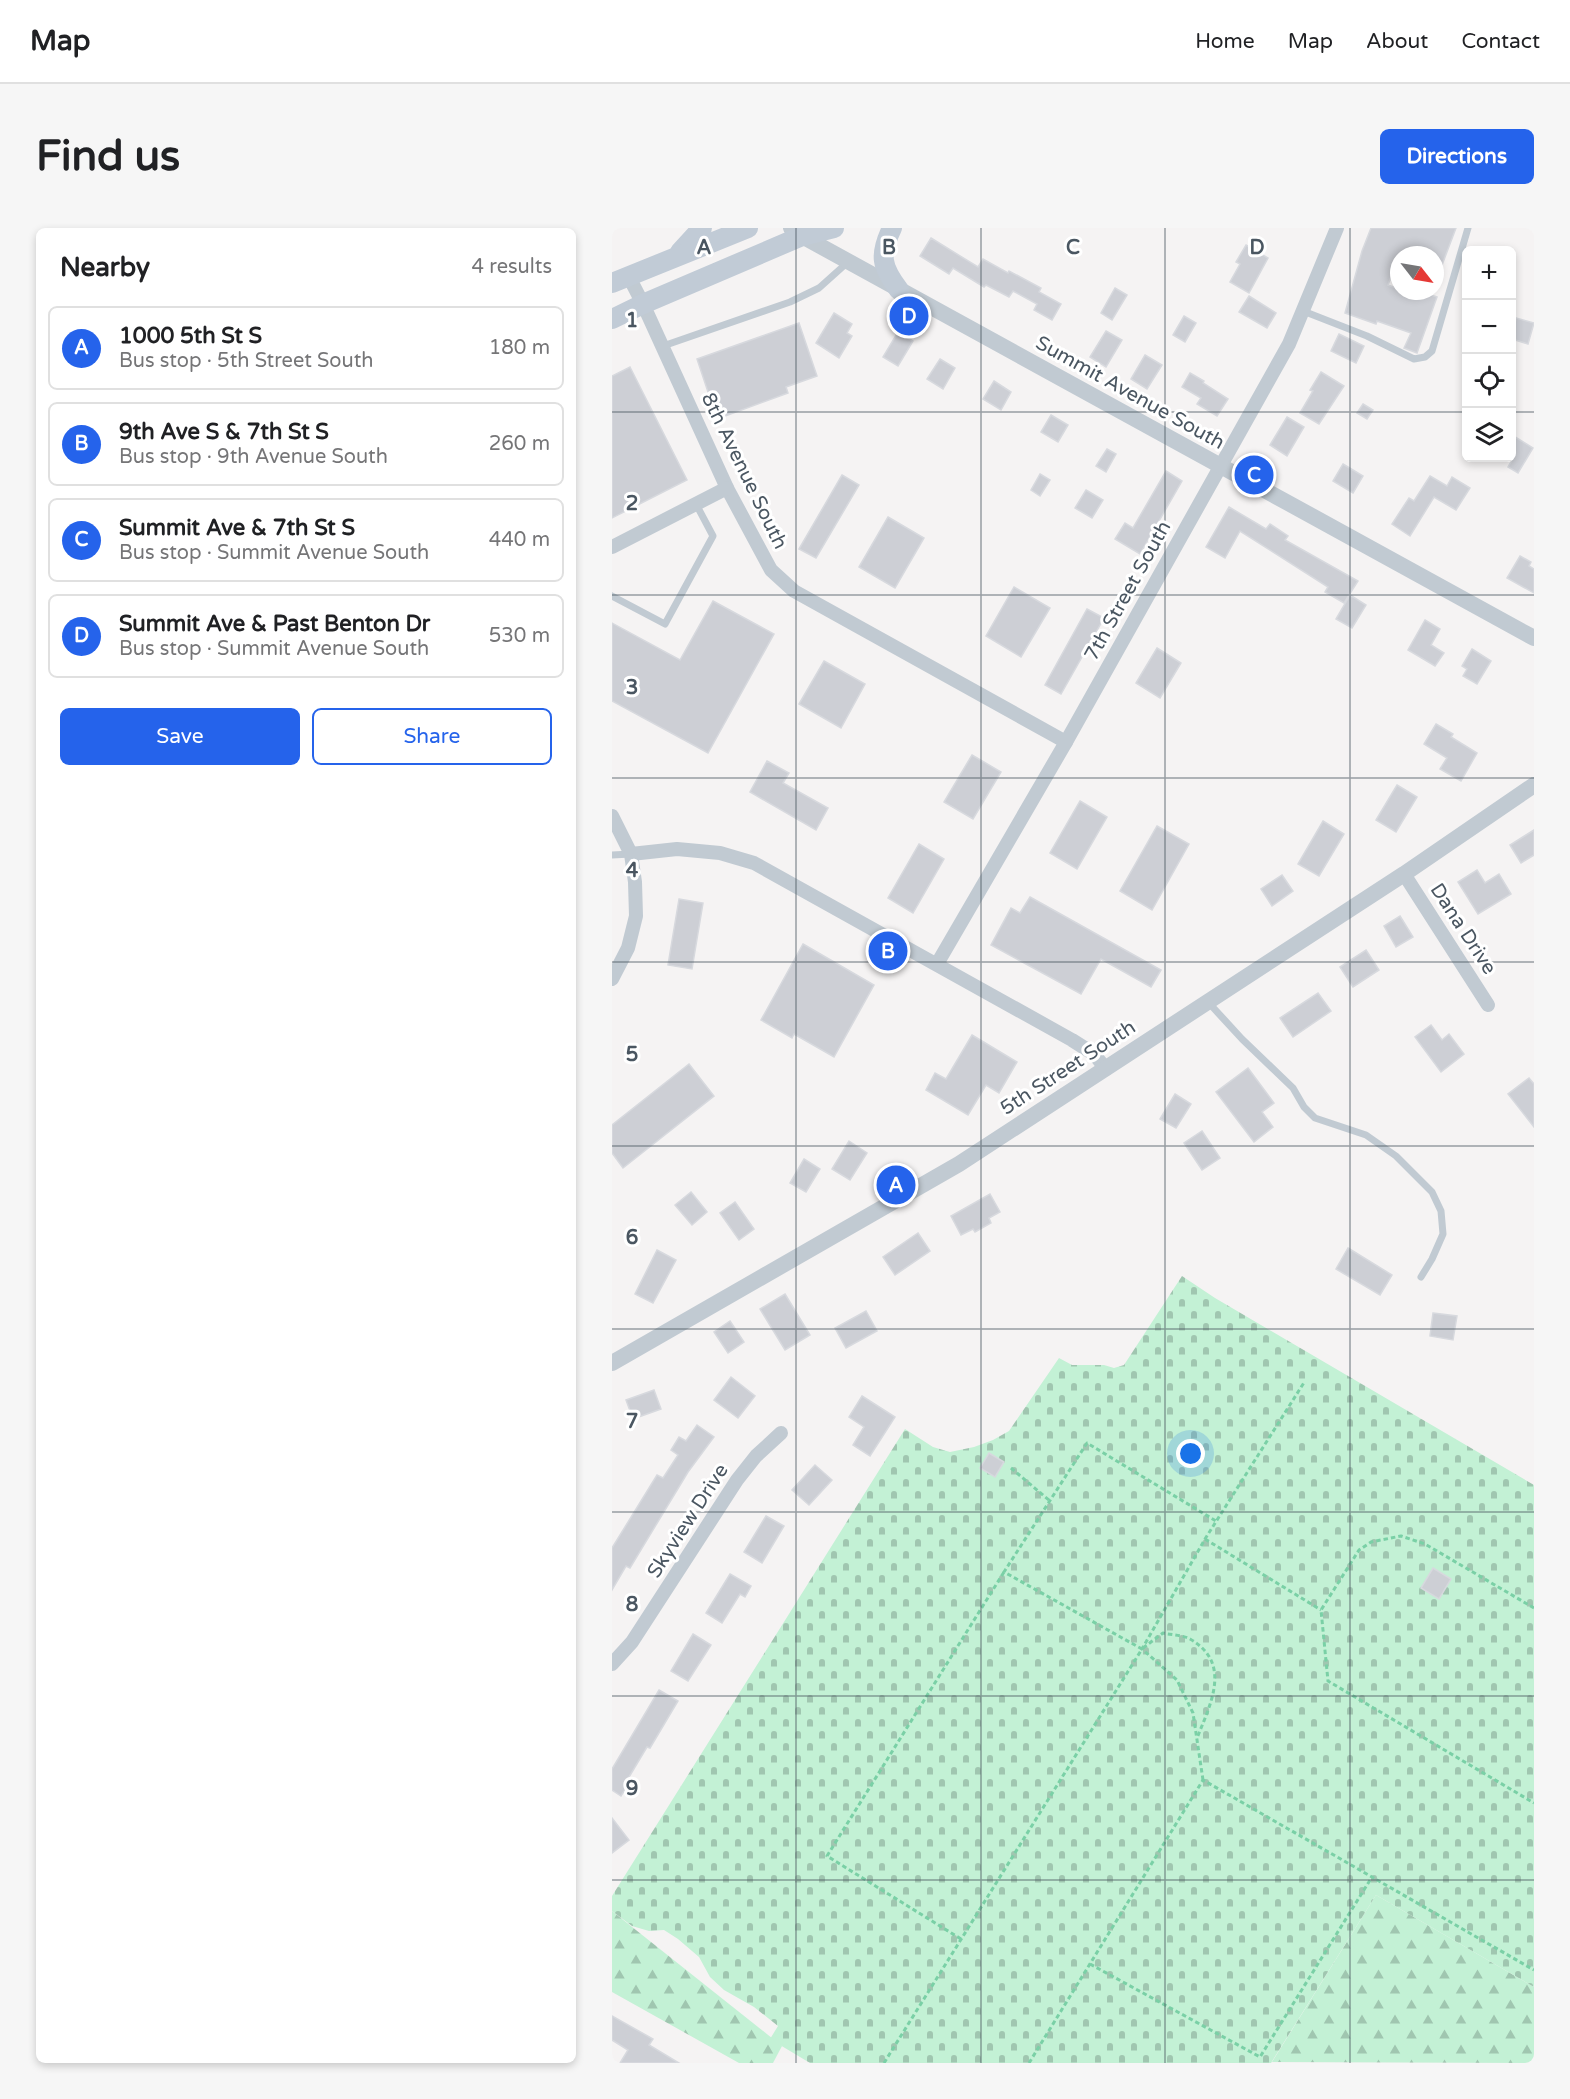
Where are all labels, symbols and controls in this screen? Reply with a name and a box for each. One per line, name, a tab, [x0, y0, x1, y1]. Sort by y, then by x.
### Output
text: Map	[30, 24, 90, 58]
text: Home	[1195, 29, 1255, 54]
text: Map	[1288, 29, 1333, 54]
text: About	[1366, 29, 1428, 54]
text: Contact	[1461, 29, 1540, 54]
button: Directions	[1380, 129, 1534, 184]
text: Find us	[36, 131, 180, 182]
text: A	[697, 236, 712, 260]
text: B	[882, 236, 896, 260]
text: C	[1066, 236, 1080, 260]
text: D	[1249, 236, 1265, 260]
north arrow	[1390, 246, 1444, 300]
map controls	[1462, 246, 1516, 462]
button: +	[1462, 246, 1516, 300]
text: Nearby	[60, 252, 150, 283]
text: 4 results	[472, 255, 552, 279]
pin: D	[890, 294, 928, 338]
button: −	[1462, 300, 1516, 354]
text: 1	[626, 309, 638, 333]
text: 1000 5th St S	[119, 323, 262, 349]
street label: Summit Avenue South	[1031, 331, 1229, 455]
text: A	[74, 336, 89, 360]
text: 180 m	[489, 336, 550, 360]
text: Bus stop · 5th Street South	[119, 349, 374, 373]
button: locate	[1462, 354, 1516, 408]
street label: 8th Avenue South	[696, 389, 792, 553]
button: layers	[1462, 408, 1516, 462]
text: 9th Ave S & 7th St S	[119, 419, 329, 445]
text: B	[75, 432, 88, 456]
text: 260 m	[489, 432, 550, 456]
text: Bus stop · 9th Avenue South	[119, 445, 388, 469]
pin: C	[1234, 452, 1274, 498]
text: 2	[626, 492, 638, 516]
text: Summit Ave & 7th St S	[119, 515, 355, 541]
street label: 7th Street South	[1080, 517, 1176, 665]
text: C	[75, 528, 88, 552]
text: 440 m	[489, 528, 550, 552]
text: Bus stop · Summit Avenue South	[119, 541, 429, 565]
text: Summit Ave & Past Benton Dr	[119, 611, 430, 637]
text: D	[74, 624, 89, 648]
text: 530 m	[489, 624, 550, 648]
text: Bus stop · Summit Avenue South	[119, 637, 429, 661]
text: 3	[626, 676, 638, 700]
button: Save	[60, 708, 300, 765]
button: Share	[312, 708, 552, 765]
text: 4	[626, 859, 639, 883]
street label: Dana Drive	[1425, 879, 1501, 979]
pin: B	[868, 928, 908, 974]
street label: 5th Street South	[996, 1015, 1140, 1121]
text: 5	[626, 1043, 638, 1067]
pin: A	[876, 1162, 916, 1208]
text: 6	[626, 1226, 638, 1250]
text: 7	[626, 1410, 638, 1434]
your location	[1176, 1439, 1205, 1468]
street label: Skyview Drive	[642, 1460, 734, 1582]
text: 8	[626, 1593, 638, 1617]
text: 9	[626, 1777, 638, 1801]

